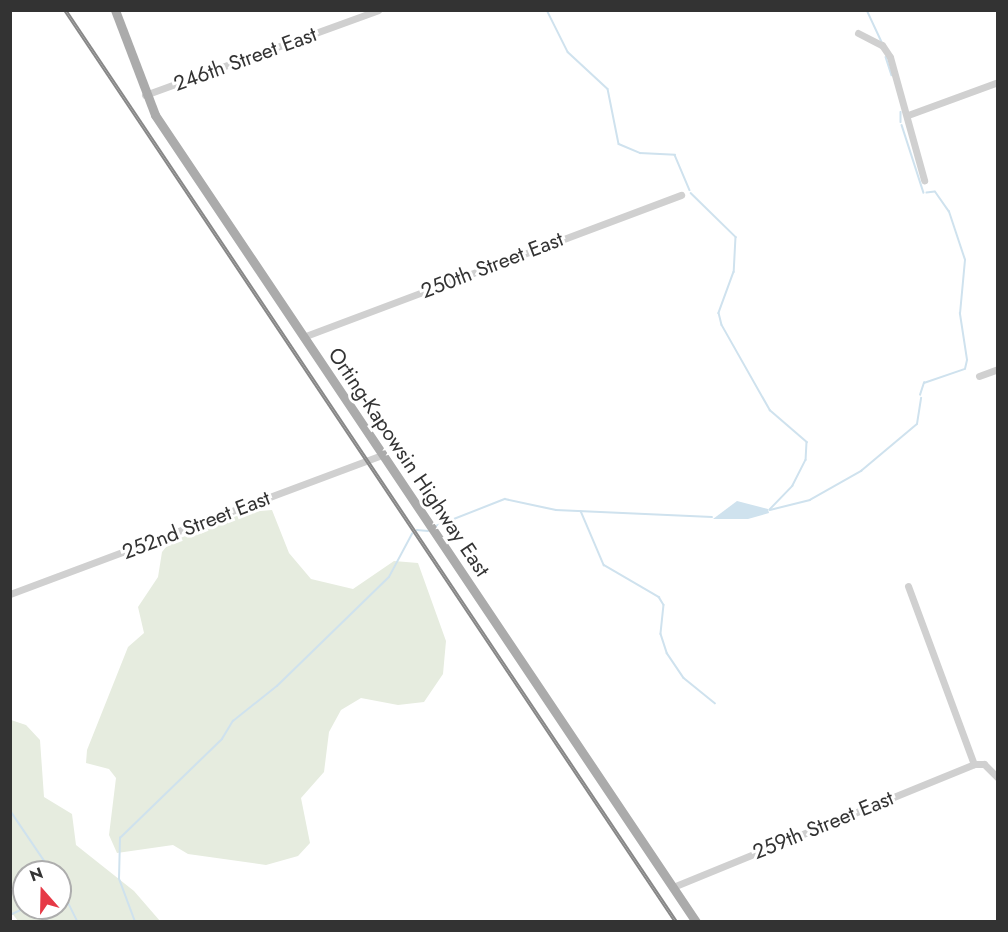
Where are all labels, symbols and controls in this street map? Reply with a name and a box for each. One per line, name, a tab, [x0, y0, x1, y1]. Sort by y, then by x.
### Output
street label: 246th Street East	[170, 21, 320, 97]
street label: 250th Street East	[417, 226, 567, 304]
street label: Orting-Kapowsin Highway East	[323, 343, 495, 581]
street label: 252nd Street East	[118, 485, 274, 565]
street label: 259th Street East	[749, 785, 897, 865]
north arrow	[12, 860, 72, 920]
text: N	[26, 862, 46, 887]

